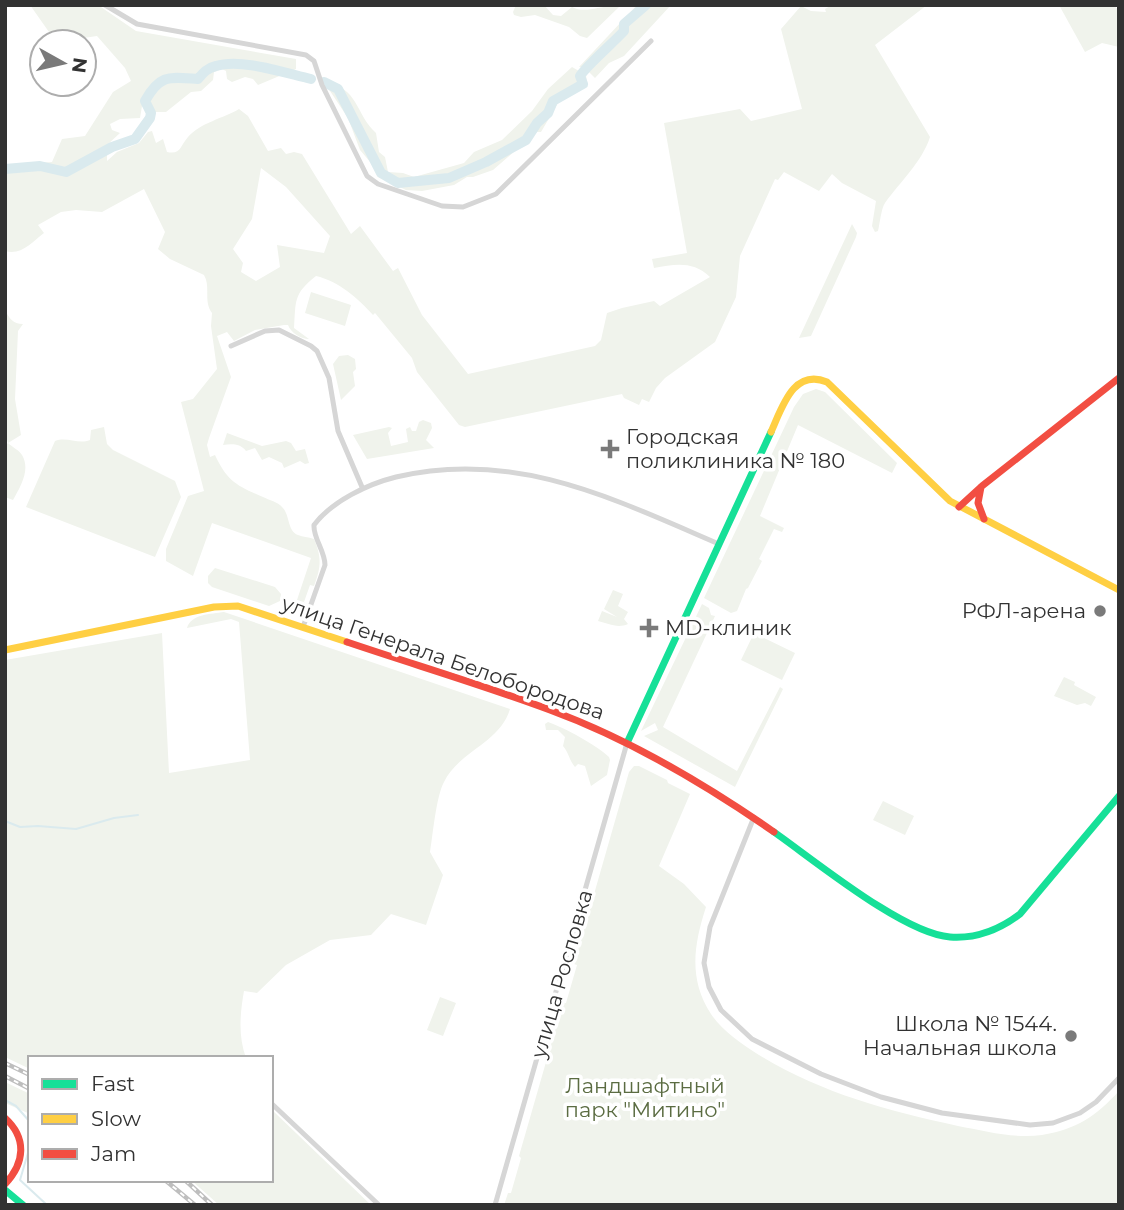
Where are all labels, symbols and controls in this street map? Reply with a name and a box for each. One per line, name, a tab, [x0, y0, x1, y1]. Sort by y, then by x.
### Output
north arrow	[28, 28, 98, 98]
text: N	[67, 56, 92, 75]
place label: Городская поликлиника № 180	[626, 424, 845, 473]
marker: Городская поликлиника № 180	[600, 439, 620, 459]
street label: улица Генерала Белобородова	[277, 590, 608, 725]
place label: РФЛ-арена	[962, 598, 1086, 623]
marker: РФЛ-арена	[1092, 603, 1108, 619]
place label: MD-клиник	[665, 615, 791, 640]
marker: MD-клиник	[639, 618, 659, 638]
street label: улица Рословка	[525, 887, 598, 1062]
place label: Школа № 1544. Начальная школа	[863, 1011, 1057, 1060]
marker: Школа № 1544. Начальная школа	[1063, 1028, 1079, 1044]
legend	[28, 1056, 273, 1182]
text: Fast	[91, 1071, 135, 1096]
park label: Ландшафтный парк "Митино"	[565, 1073, 725, 1122]
text: Slow	[91, 1106, 141, 1131]
text: Jam	[90, 1141, 136, 1166]

